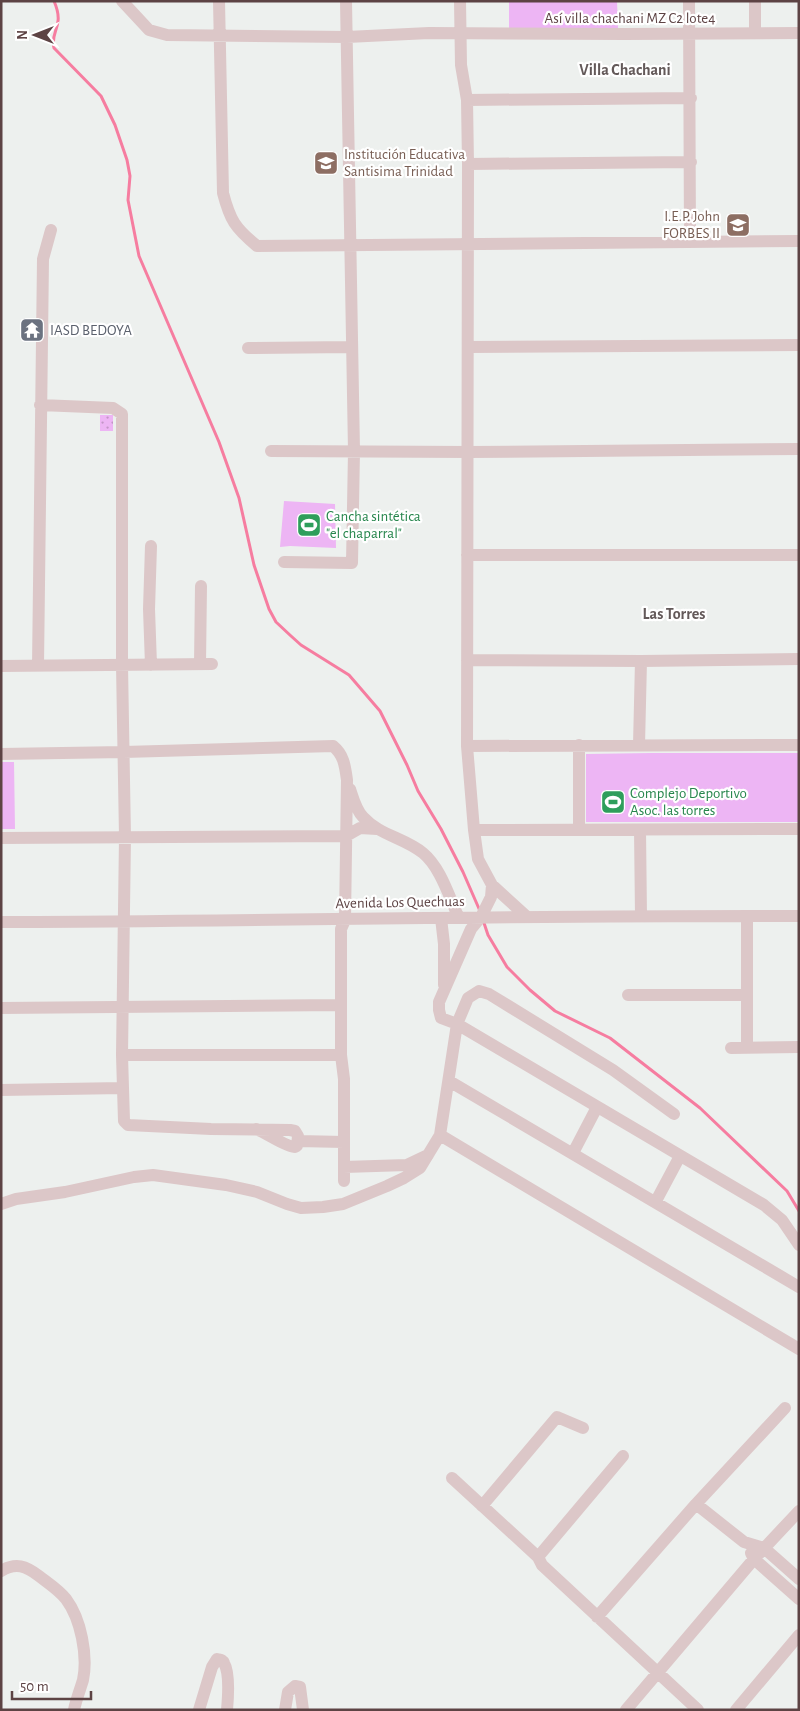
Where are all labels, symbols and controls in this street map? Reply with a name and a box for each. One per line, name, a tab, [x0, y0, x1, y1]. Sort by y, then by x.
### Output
north arrow	[10, 10, 60, 60]
street label: Así villa chachani MZ C2 lote4	[545, 11, 715, 26]
text: N	[16, 30, 30, 40]
district label: Villa Chachani	[579, 62, 671, 78]
place label: Institución Educativa Santisima Trinidad	[344, 147, 465, 179]
school or university icon: Institución Educativa Santisima Trinidad	[313, 150, 339, 176]
place label: I.E.P. John FORBES II	[663, 209, 720, 241]
school or university icon: I.E.P. John FORBES II	[725, 212, 751, 238]
temple icon: IASD BEDOYA	[19, 317, 45, 343]
place label: IASD BEDOYA	[50, 323, 132, 338]
place label: Cancha sintética "el chaparral"	[326, 509, 421, 541]
sports icon: Cancha sintética "el chaparral"	[296, 512, 322, 538]
district label: Las Torres	[643, 606, 705, 622]
place label: Complejo Deportivo Asoc. las torres	[630, 786, 747, 818]
sports icon: Complejo Deportivo Asoc. las torres	[600, 789, 626, 815]
street label: Avenida Los Quechuas	[335, 894, 465, 911]
scale bar	[12, 1668, 91, 1700]
text: 50 m	[20, 1679, 49, 1694]

